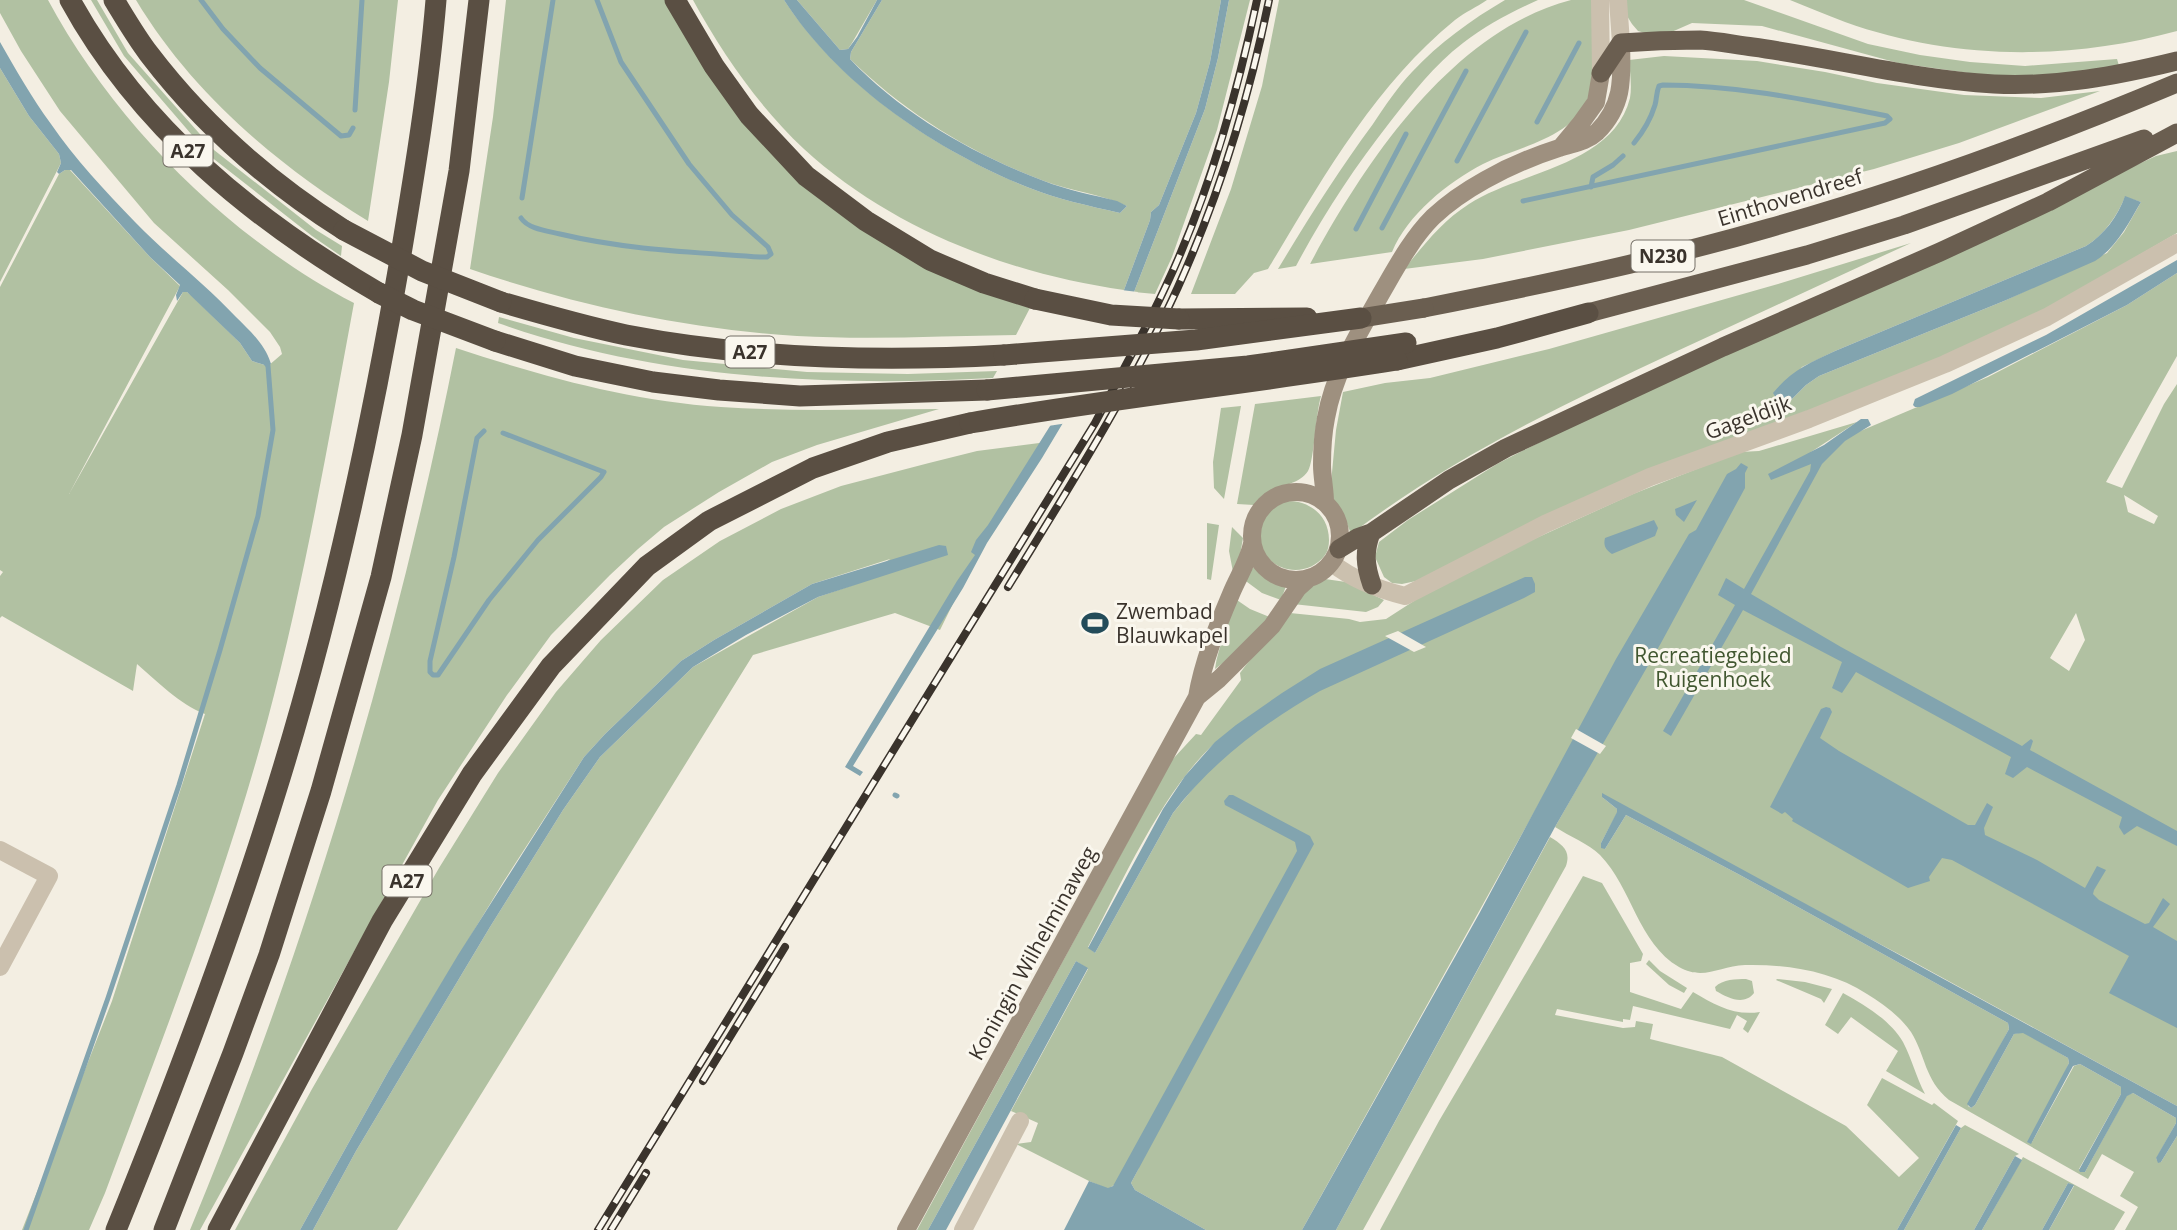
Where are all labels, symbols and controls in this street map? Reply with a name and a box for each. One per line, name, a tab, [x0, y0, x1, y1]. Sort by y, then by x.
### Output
road number: A27	[164, 136, 212, 167]
street label: Einthovendreef	[1714, 161, 1868, 232]
road number: N230	[1632, 240, 1694, 272]
road number: A27	[726, 336, 774, 368]
street label: Gageldijk	[1701, 388, 1795, 446]
place label: Zwembad Blauwkapel	[1116, 597, 1228, 649]
sports icon: Zwembad Blauwkapel	[1080, 608, 1110, 638]
park label: Recreatiegebied Ruigenhoek	[1634, 641, 1792, 693]
street label: Koningin Wilhelminaweg	[962, 841, 1102, 1065]
road number: A27	[382, 866, 432, 897]

